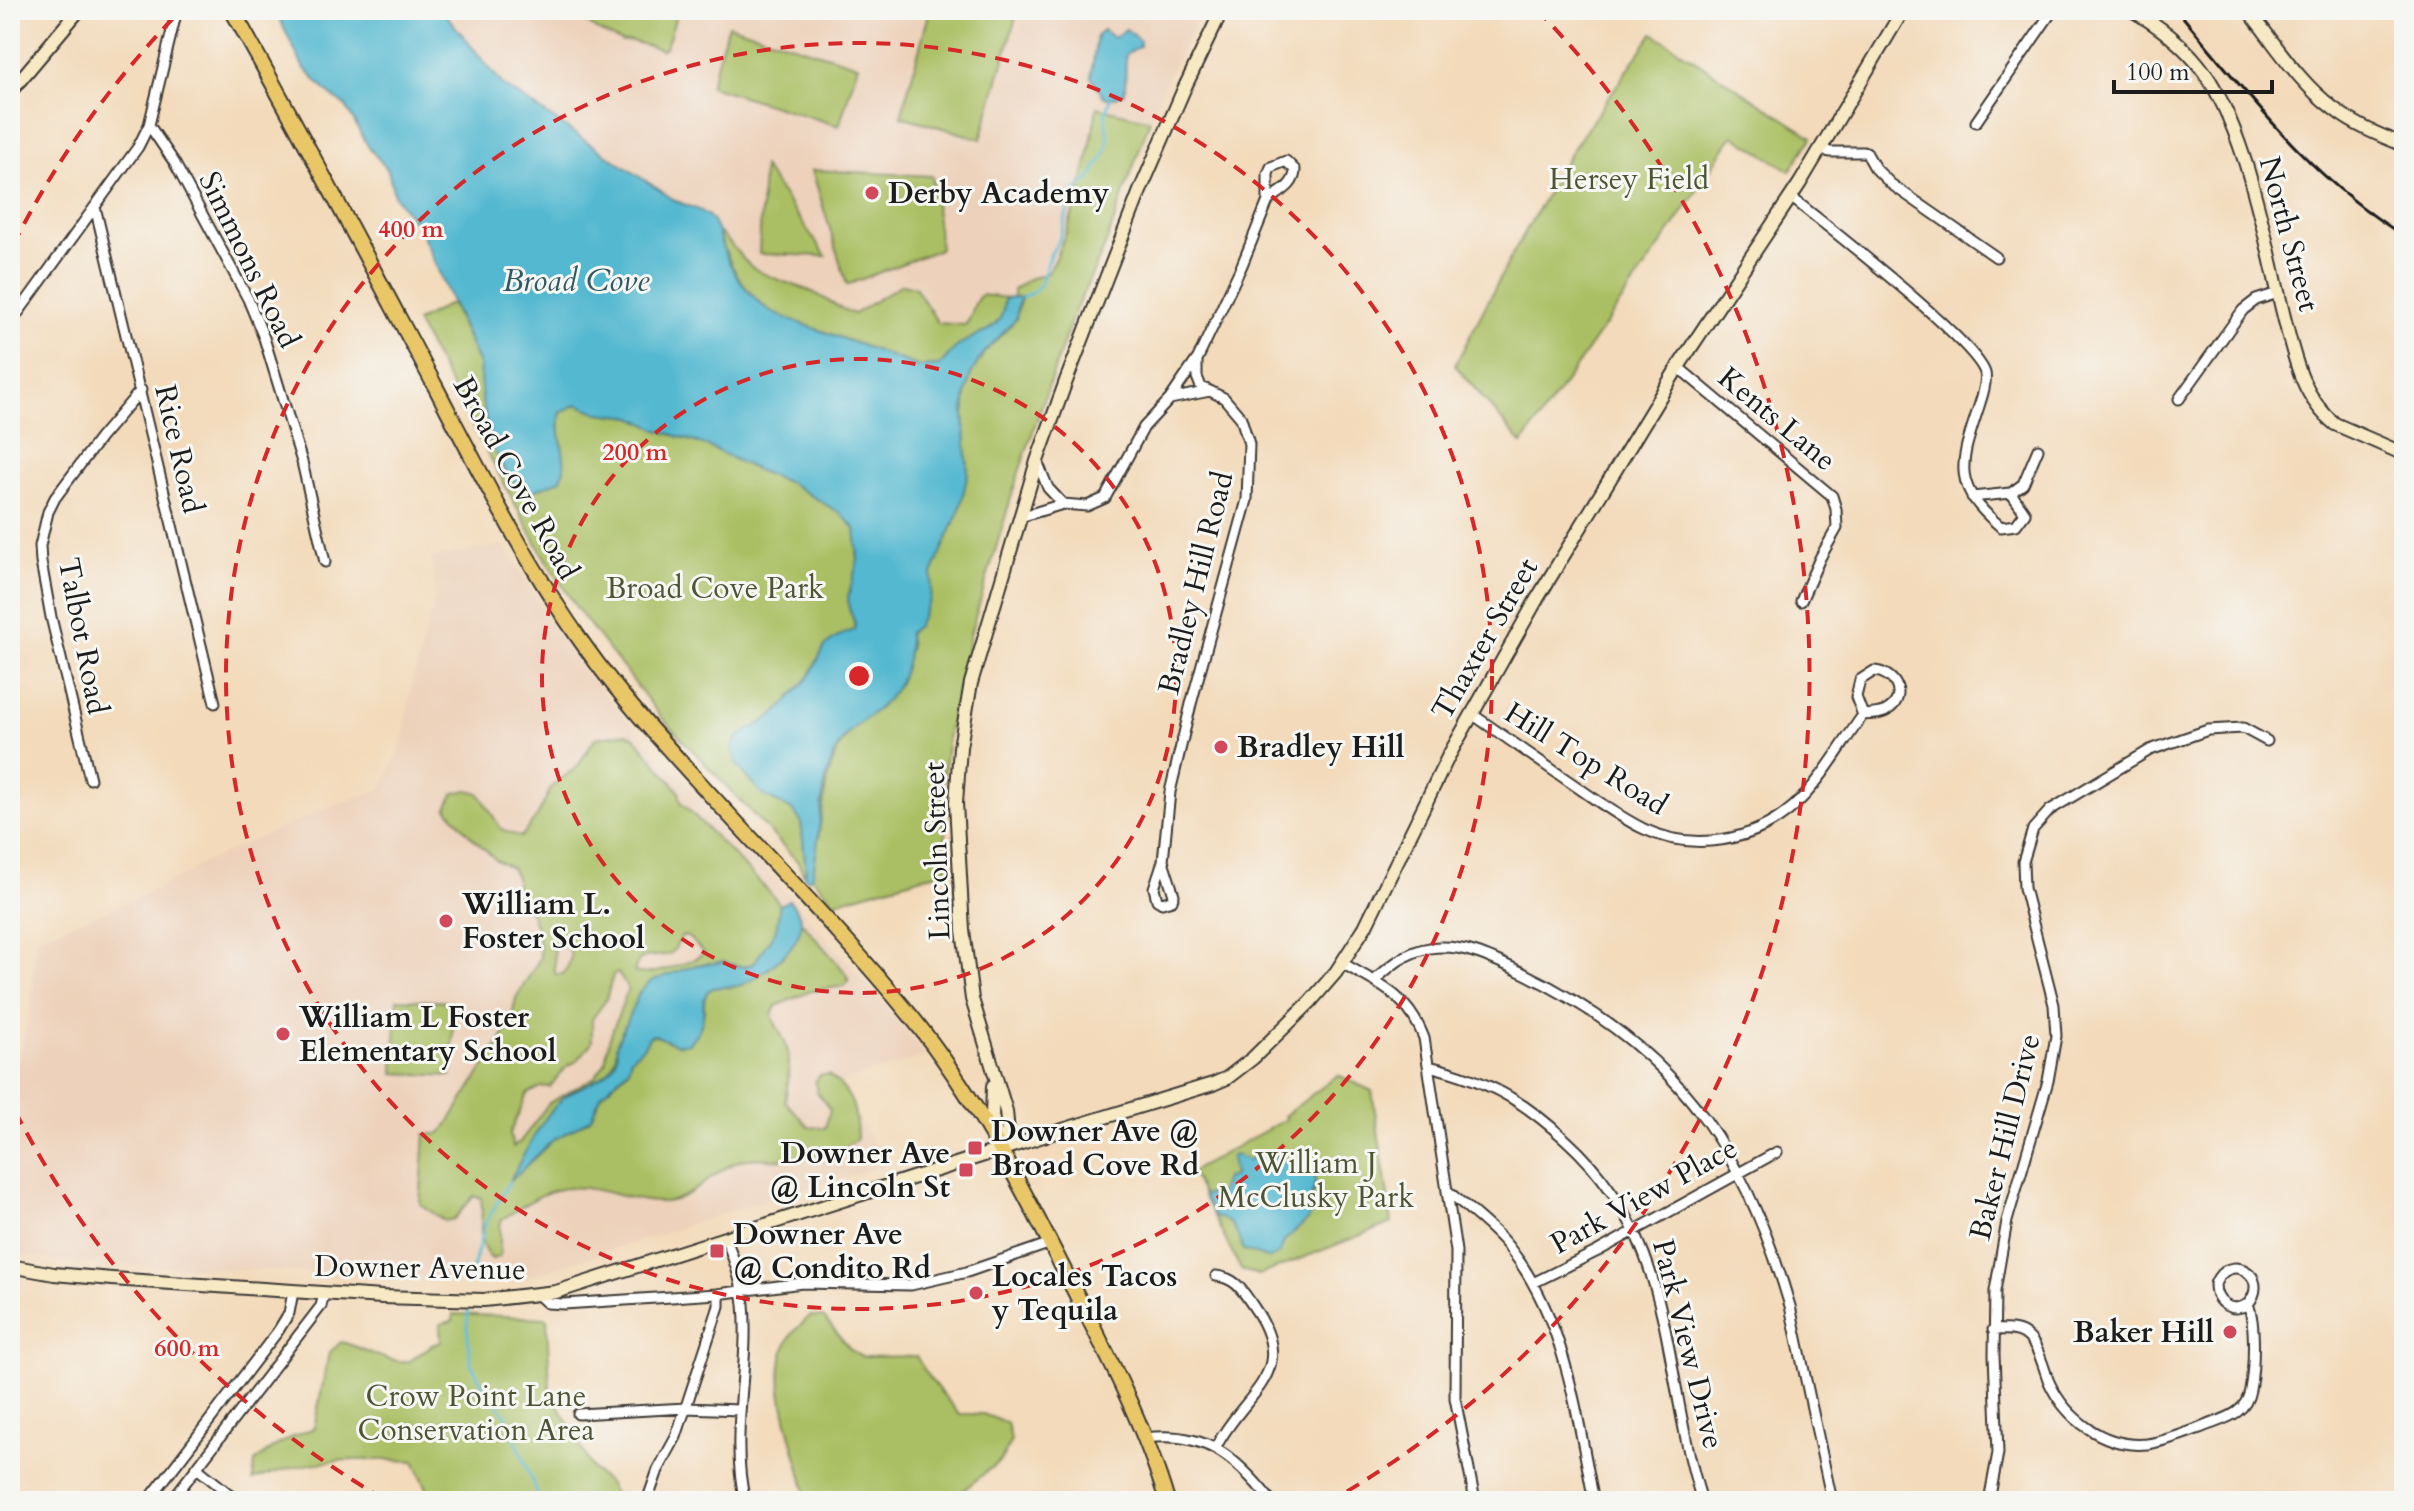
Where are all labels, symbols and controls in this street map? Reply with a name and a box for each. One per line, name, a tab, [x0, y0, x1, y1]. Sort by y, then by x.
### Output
scale bar	[2114, 44, 2272, 94]
text: 100 m	[2126, 56, 2190, 89]
street label: North Street	[2249, 152, 2330, 317]
park label: Hersey Field	[1549, 159, 1709, 200]
street label: Simmons Road	[189, 165, 309, 355]
place label: Derby Academy	[888, 173, 1109, 214]
marker: Derby Academy	[863, 184, 881, 202]
text: 400 m	[378, 213, 445, 246]
water label: Broad Cove	[503, 259, 650, 303]
street label: Kents Lane	[1709, 358, 1845, 480]
street label: Broad Cove Road	[443, 369, 589, 587]
street label: Rice Road	[144, 381, 214, 517]
text: 200 m	[602, 436, 669, 469]
street label: Bradley Hill Road	[1149, 467, 1244, 699]
street label: Thaxter Street	[1422, 550, 1548, 727]
street label: Talbot Road	[48, 554, 118, 718]
park label: Broad Cove Park	[606, 568, 824, 609]
centre of rings	[845, 662, 873, 690]
street label: Hill Top Road	[1497, 693, 1675, 825]
place label: Bradley Hill	[1237, 727, 1405, 768]
marker: Bradley Hill	[1212, 738, 1230, 756]
street label: Lincoln Street	[913, 761, 961, 941]
place label: William L. Foster School	[461, 884, 645, 959]
marker: William L. Foster School	[437, 912, 455, 930]
place label: William L Foster Elementary School	[298, 997, 557, 1072]
marker: William L Foster Elementary School	[274, 1025, 292, 1043]
street label: Baker Hill Drive	[1960, 1029, 2050, 1245]
place label: Downer Ave @ Broad Cove Rd	[991, 1111, 1199, 1186]
street label: Park View Place	[1543, 1128, 1745, 1264]
place label: Downer Ave @ Lincoln St	[769, 1133, 950, 1208]
marker: Downer Ave @ Broad Cove Rd	[966, 1139, 984, 1157]
park label: William J McClusky Park	[1218, 1143, 1414, 1218]
marker: Downer Ave @ Lincoln St	[957, 1161, 975, 1179]
place label: Downer Ave @ Condito Rd	[733, 1214, 931, 1289]
street label: Park View Drive	[1642, 1235, 1734, 1453]
marker: Downer Ave @ Condito Rd	[708, 1242, 726, 1260]
street label: Downer Avenue	[314, 1246, 526, 1290]
place label: Locales Tacos y Tequila	[991, 1256, 1177, 1331]
marker: Locales Tacos y Tequila	[967, 1284, 985, 1302]
place label: Baker Hill	[2073, 1312, 2214, 1353]
marker: Baker Hill	[2221, 1323, 2239, 1341]
text: 600 m	[154, 1332, 221, 1365]
park label: Crow Point Lane Conservation Area	[357, 1376, 595, 1451]

